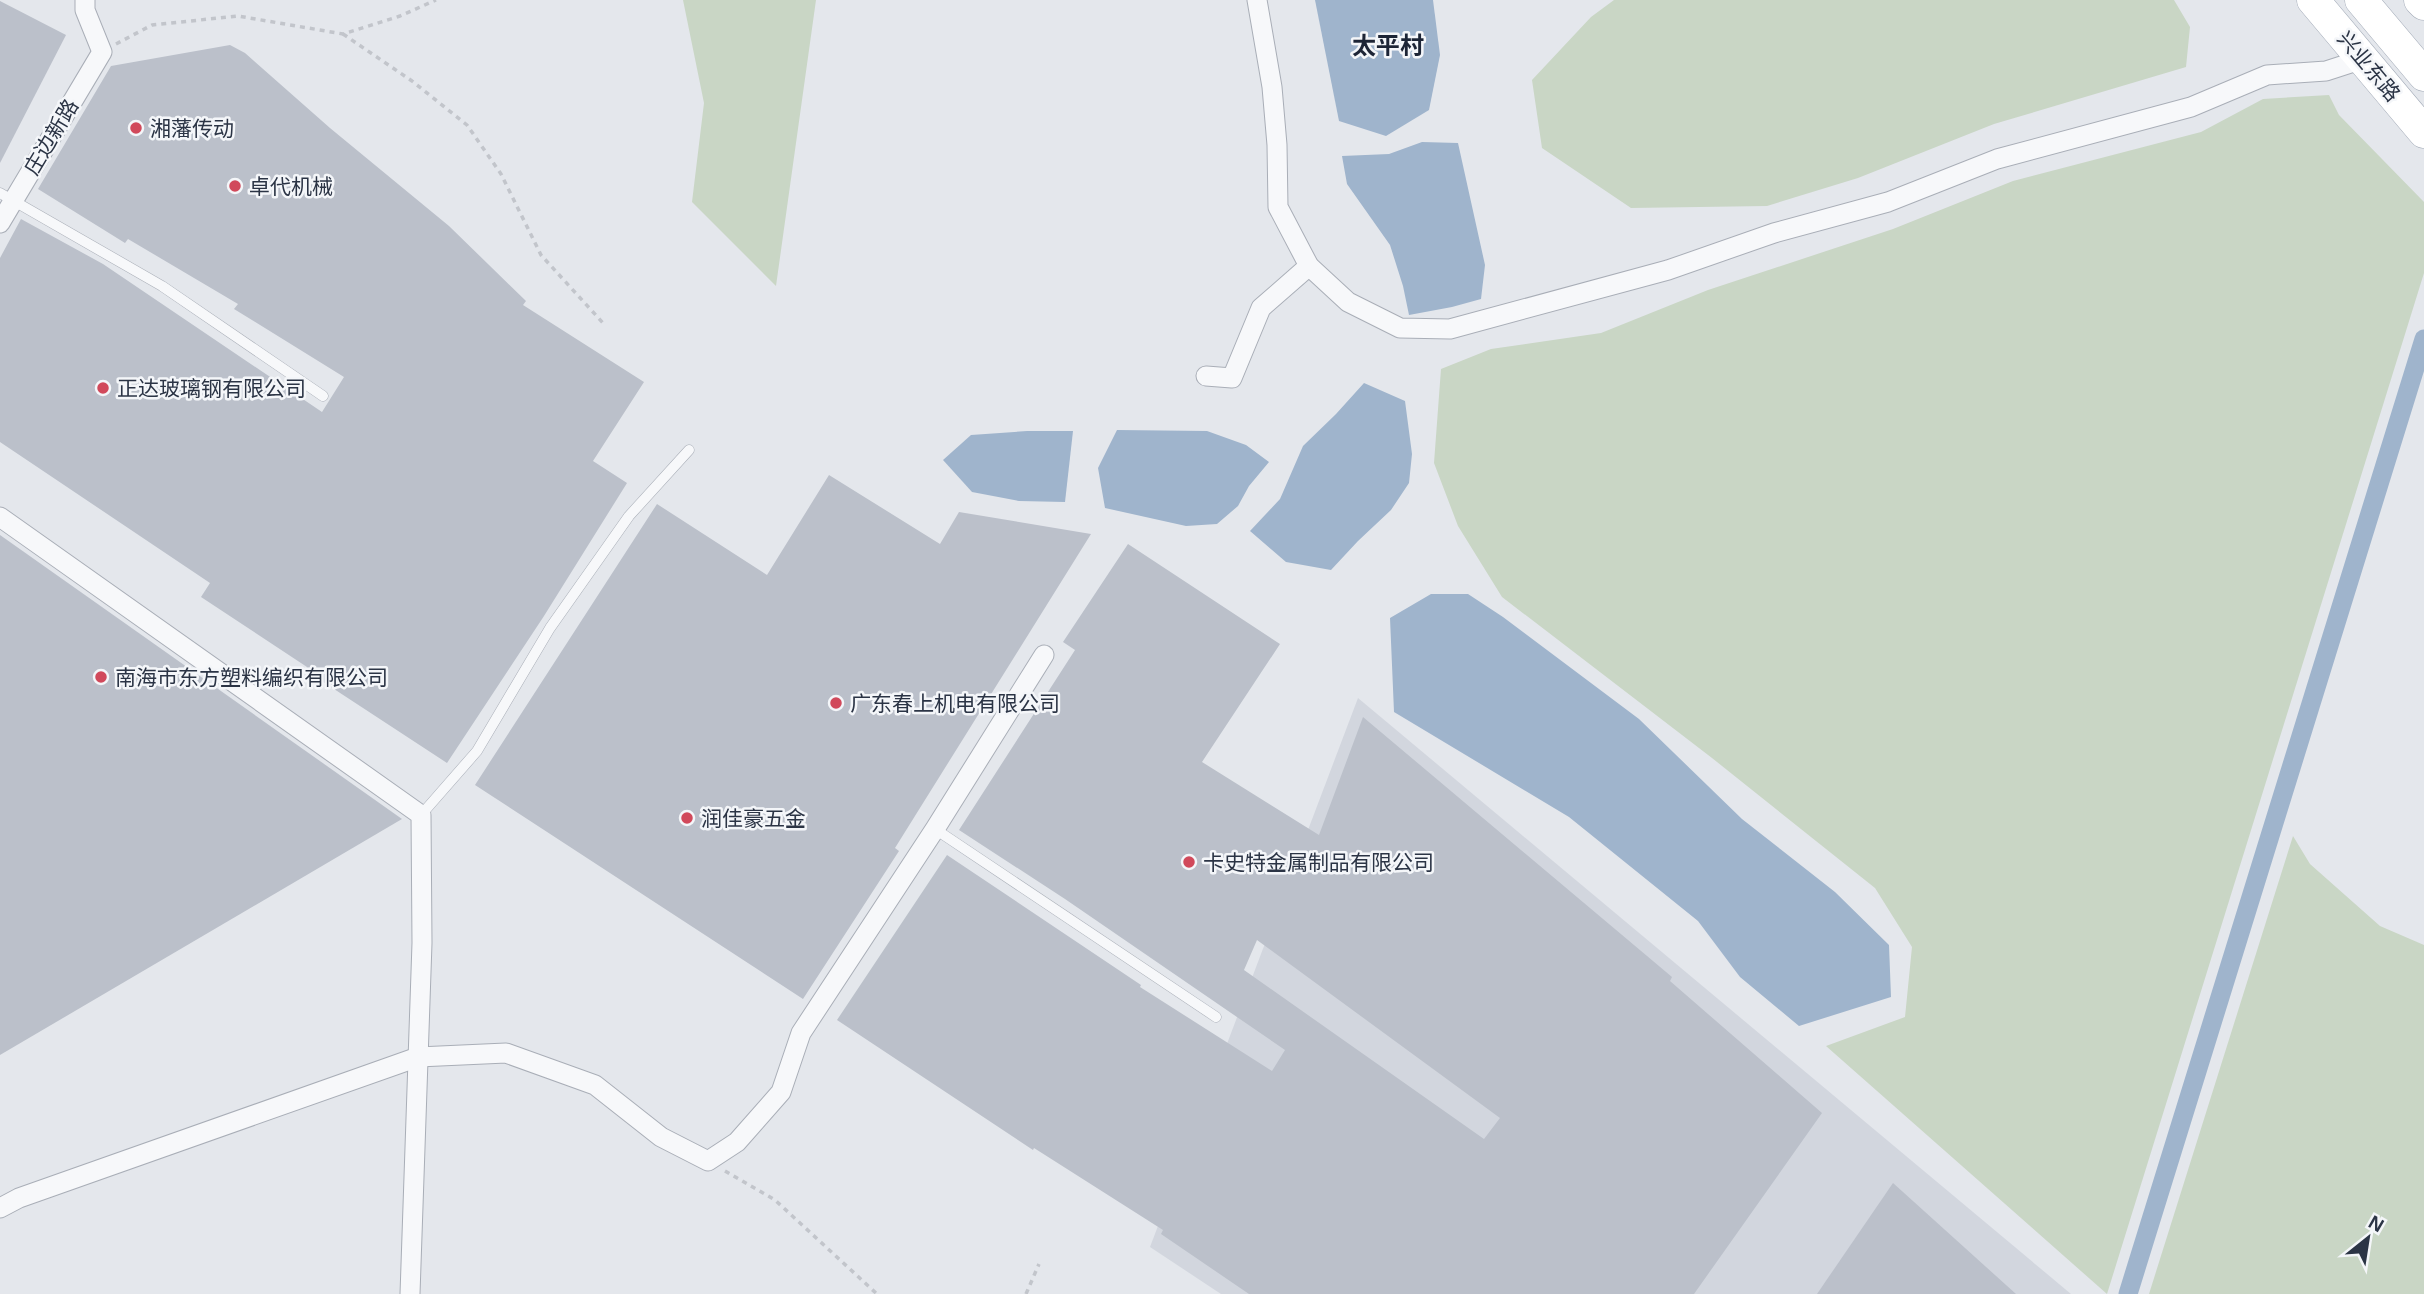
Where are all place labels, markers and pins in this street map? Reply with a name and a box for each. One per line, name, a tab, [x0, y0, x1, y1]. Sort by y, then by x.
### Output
place label: 湘藩传动	[150, 117, 234, 140]
marker: 湘藩传动	[128, 120, 144, 136]
place label: 卓代机械	[249, 175, 333, 198]
marker: 卓代机械	[227, 178, 243, 194]
place label: 正达玻璃钢有限公司	[117, 377, 306, 400]
marker: 正达玻璃钢有限公司	[95, 380, 111, 396]
place label: 南海市东方塑料编织有限公司	[115, 666, 388, 689]
marker: 南海市东方塑料编织有限公司	[93, 669, 109, 685]
place label: 广东春上机电有限公司	[850, 692, 1060, 715]
marker: 广东春上机电有限公司	[828, 695, 844, 711]
place label: 润佳豪五金	[701, 807, 806, 830]
marker: 润佳豪五金	[679, 810, 695, 826]
place label: 卡史特金属制品有限公司	[1203, 851, 1434, 874]
marker: 卡史特金属制品有限公司	[1181, 854, 1197, 870]

